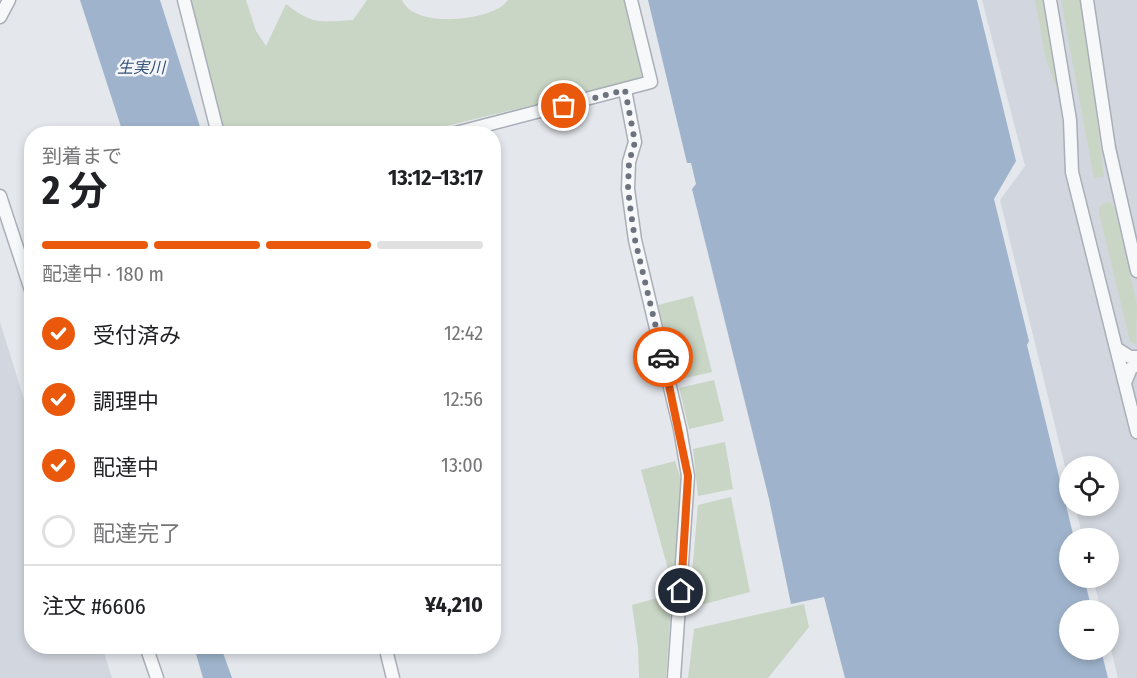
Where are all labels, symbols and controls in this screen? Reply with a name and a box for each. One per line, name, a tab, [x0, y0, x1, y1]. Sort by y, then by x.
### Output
water label: 生実川	[117, 58, 167, 77]
pin	[538, 80, 589, 131]
icon: bag	[547, 89, 580, 122]
text: 到着まで	[42, 144, 122, 168]
text: 13:12–13:17	[388, 164, 483, 191]
text: 2 分	[42, 168, 107, 214]
text: 配達中 · 180 m	[42, 262, 164, 286]
icon: check	[42, 317, 75, 350]
text: 12:42	[444, 321, 483, 345]
text: 受付済み	[93, 322, 181, 349]
courier	[633, 327, 693, 387]
icon: car	[647, 341, 680, 374]
icon: check	[42, 383, 75, 416]
text: 12:56	[443, 387, 483, 411]
text: 調理中	[93, 388, 159, 415]
icon: check	[42, 449, 75, 482]
text: 13:00	[441, 453, 483, 477]
text: 配達中	[93, 454, 159, 481]
map controls	[1059, 456, 1119, 660]
button: locate	[1059, 456, 1119, 516]
text: 配達完了	[93, 520, 181, 547]
button: +	[1059, 528, 1119, 588]
pin	[655, 565, 706, 616]
icon: home	[664, 574, 697, 607]
text: ¥4,210	[425, 591, 483, 618]
text: 注文 #6606	[42, 593, 146, 620]
button: −	[1059, 600, 1119, 660]

